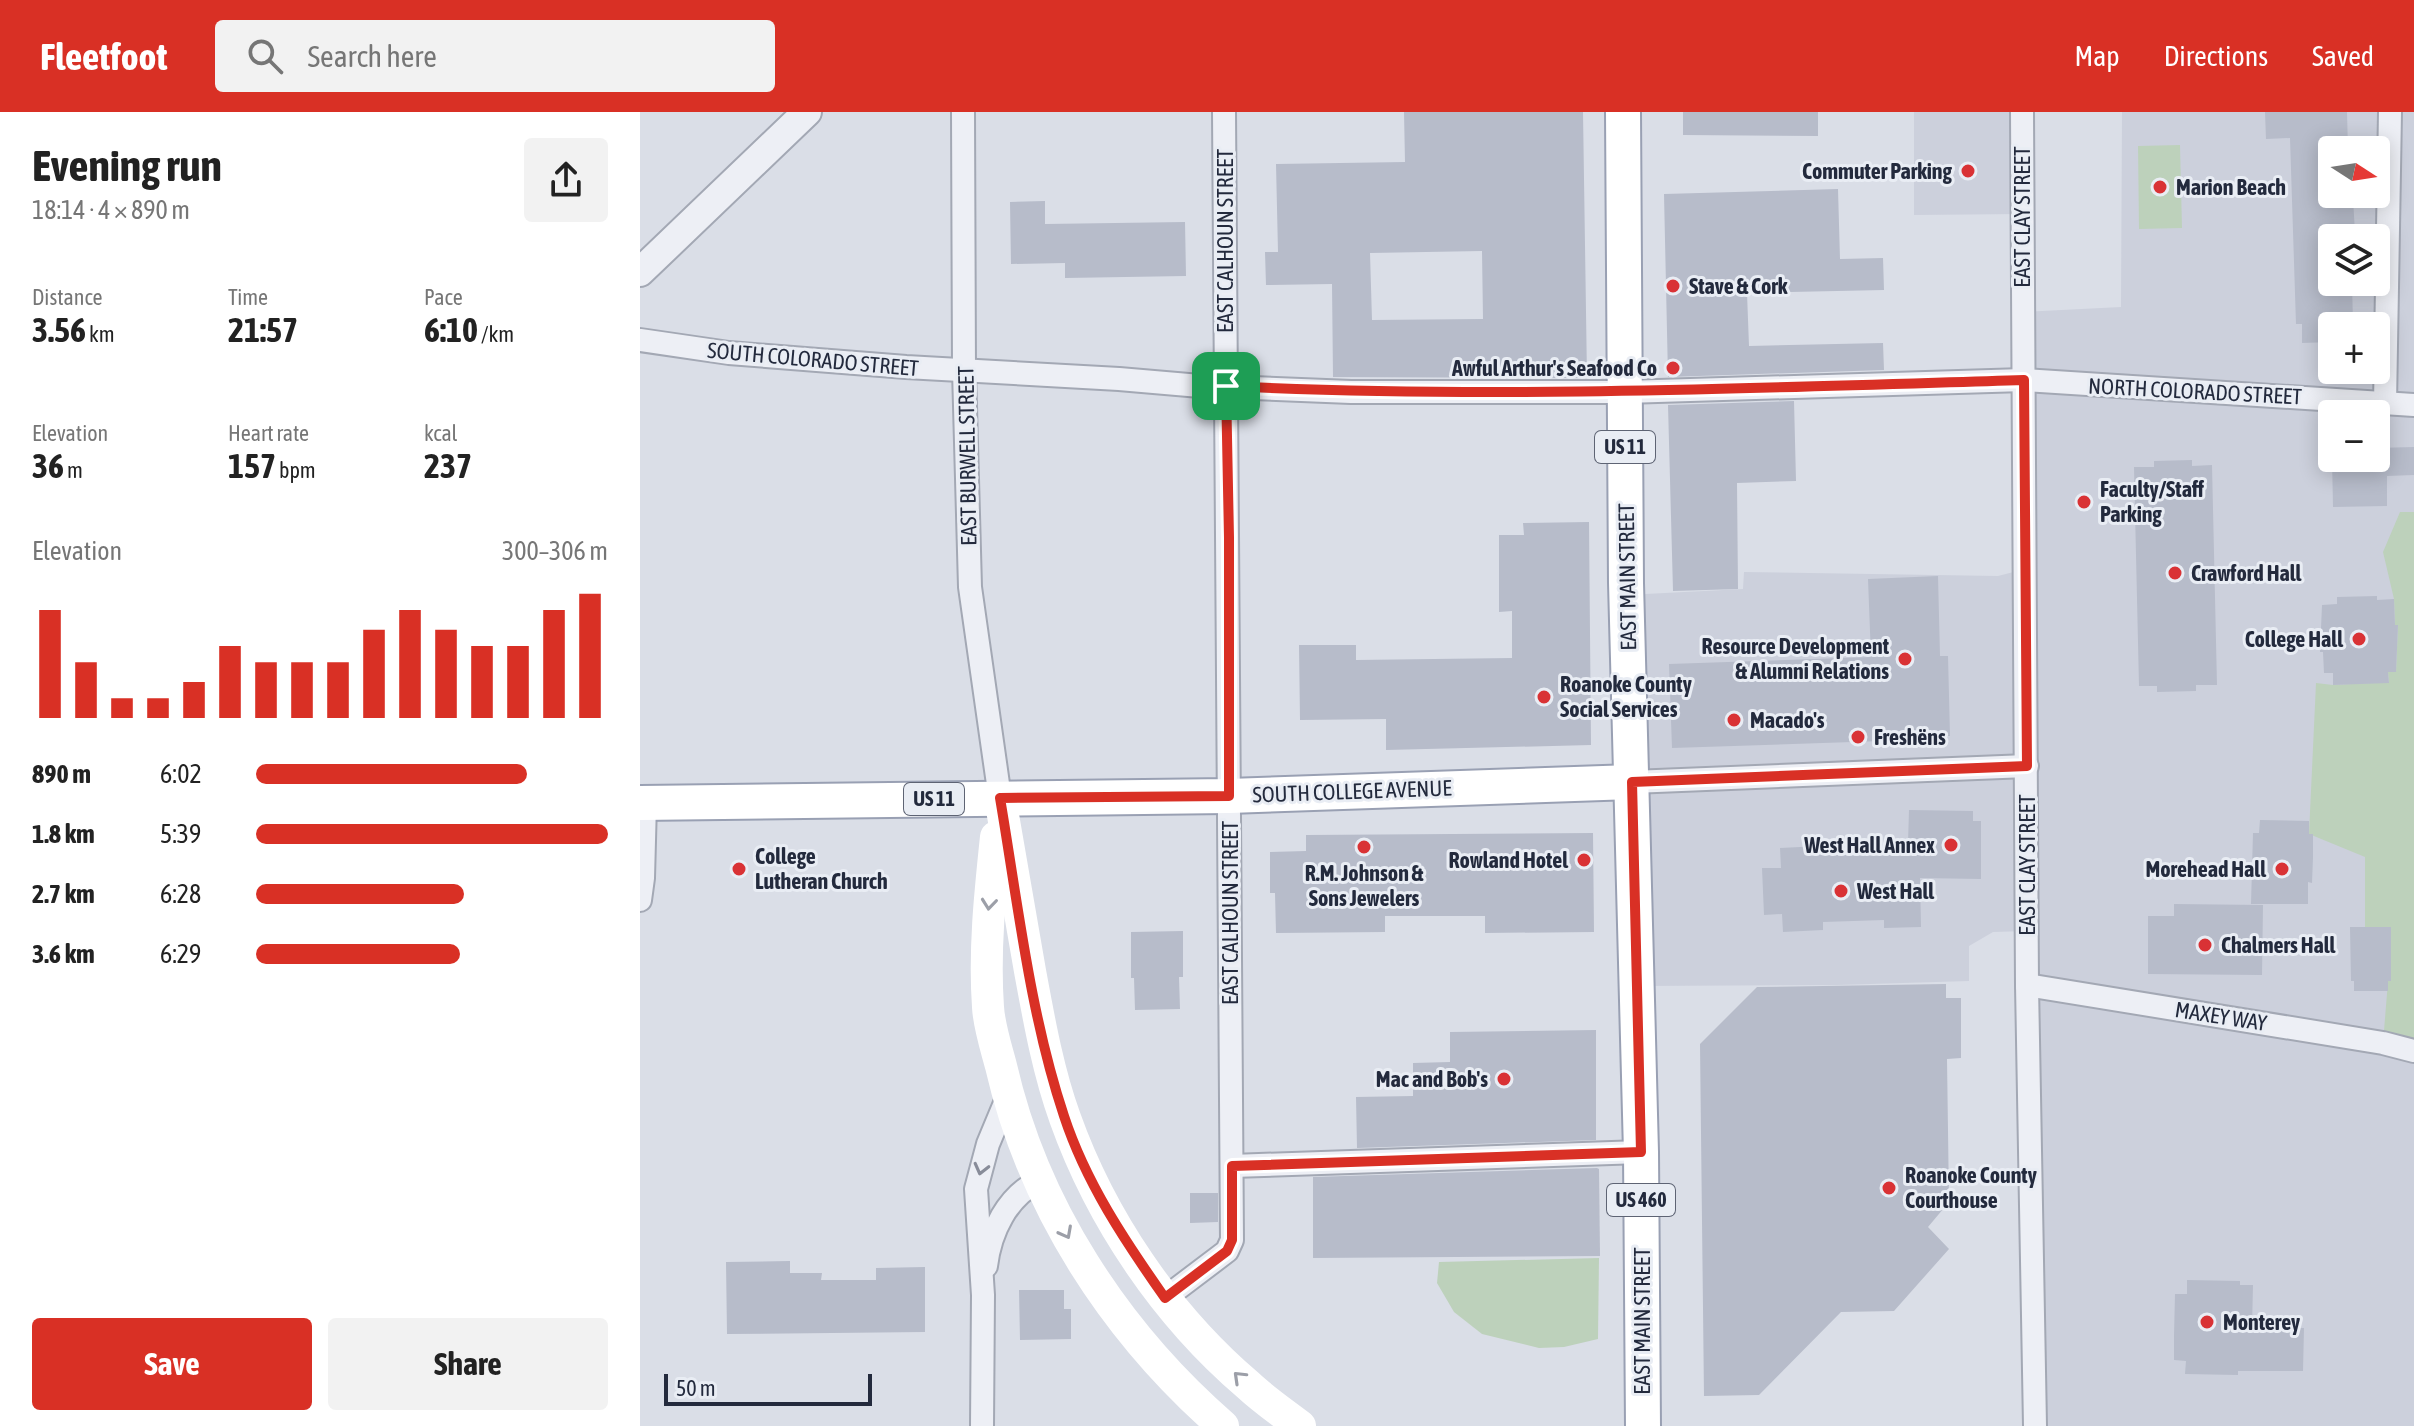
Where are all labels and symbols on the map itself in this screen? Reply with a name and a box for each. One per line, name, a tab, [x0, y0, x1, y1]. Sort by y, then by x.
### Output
north arrow	[2318, 136, 2390, 208]
street label: EAST CLAY STREET	[2009, 146, 2035, 288]
street label: EAST CALHOUN STREET	[1212, 149, 1238, 333]
place label: Commuter Parking	[1802, 158, 1953, 184]
marker: Commuter Parking	[1959, 162, 1977, 180]
place label: Marion Beach	[2176, 174, 2286, 200]
marker: Marion Beach	[2151, 178, 2169, 196]
place label: Stave & Cork	[1689, 273, 1788, 299]
marker: Stave & Cork	[1664, 277, 1682, 295]
street label: SOUTH COLORADO STREET	[706, 337, 920, 381]
pin	[1192, 352, 1260, 420]
place label: Awful Arthur's Seafood Co	[1451, 355, 1657, 381]
marker: Awful Arthur's Seafood Co	[1664, 359, 1682, 377]
street label: EAST BURWELL STREET	[952, 365, 982, 546]
street label: NORTH COLORADO STREET	[2088, 372, 2303, 410]
road number: US 11	[1595, 431, 1655, 463]
place label: Faculty/Staff Parking	[2100, 476, 2205, 527]
marker: Faculty/Staff Parking	[2075, 493, 2093, 511]
street label: EAST MAIN STREET	[1613, 503, 1641, 651]
place label: Crawford Hall	[2191, 560, 2303, 586]
marker: Crawford Hall	[2166, 564, 2184, 582]
place label: College Hall	[2245, 626, 2344, 652]
marker: College Hall	[2350, 630, 2368, 648]
place label: Resource Development & Alumni Relations	[1702, 633, 1890, 684]
marker: Resource Development & Alumni Relations	[1896, 650, 1914, 668]
place label: Roanoke County Social Services	[1560, 671, 1692, 722]
marker: Roanoke County Social Services	[1535, 688, 1553, 706]
place label: Macado's	[1750, 707, 1825, 733]
marker: Macado's	[1725, 711, 1743, 729]
place label: Freshëns	[1874, 724, 1946, 750]
marker: Freshëns	[1849, 728, 1867, 746]
street label: SOUTH COLLEGE AVENUE	[1252, 775, 1453, 807]
road number: US 11	[904, 783, 964, 815]
street label: EAST CLAY STREET	[2014, 794, 2040, 936]
street label: EAST CALHOUN STREET	[1217, 821, 1243, 1005]
place label: West Hall Annex	[1803, 832, 1935, 858]
marker: West Hall Annex	[1942, 836, 1960, 854]
marker: R.M. Johnson & Sons Jewelers	[1355, 838, 1373, 856]
place label: College Lutheran Church	[755, 843, 888, 894]
place label: Rowland Hotel	[1449, 847, 1569, 873]
marker: Rowland Hotel	[1575, 851, 1593, 869]
place label: Morehead Hall	[2145, 856, 2267, 882]
marker: College Lutheran Church	[730, 860, 748, 878]
place label: R.M. Johnson & Sons Jewelers	[1305, 860, 1424, 911]
marker: Morehead Hall	[2273, 860, 2291, 878]
place label: West Hall	[1856, 878, 1935, 904]
marker: West Hall	[1832, 882, 1850, 900]
one-way arrow	[981, 898, 998, 911]
place label: Chalmers Hall	[2221, 932, 2337, 958]
marker: Chalmers Hall	[2196, 936, 2214, 954]
street label: MAXEY WAY	[2173, 996, 2269, 1036]
place label: Mac and Bob's	[1376, 1066, 1488, 1092]
marker: Mac and Bob's	[1495, 1070, 1513, 1088]
one-way arrow	[973, 1162, 990, 1175]
place label: Roanoke County Courthouse	[1905, 1162, 2037, 1213]
marker: Roanoke County Courthouse	[1880, 1179, 1898, 1197]
road number: US 460	[1607, 1184, 1675, 1216]
one-way arrow	[1056, 1225, 1071, 1240]
street label: EAST MAIN STREET	[1629, 1247, 1655, 1395]
place label: Monterey	[2223, 1309, 2300, 1335]
marker: Monterey	[2198, 1313, 2216, 1331]
scale bar	[664, 1370, 872, 1406]
one-way arrow	[1234, 1373, 1249, 1387]

